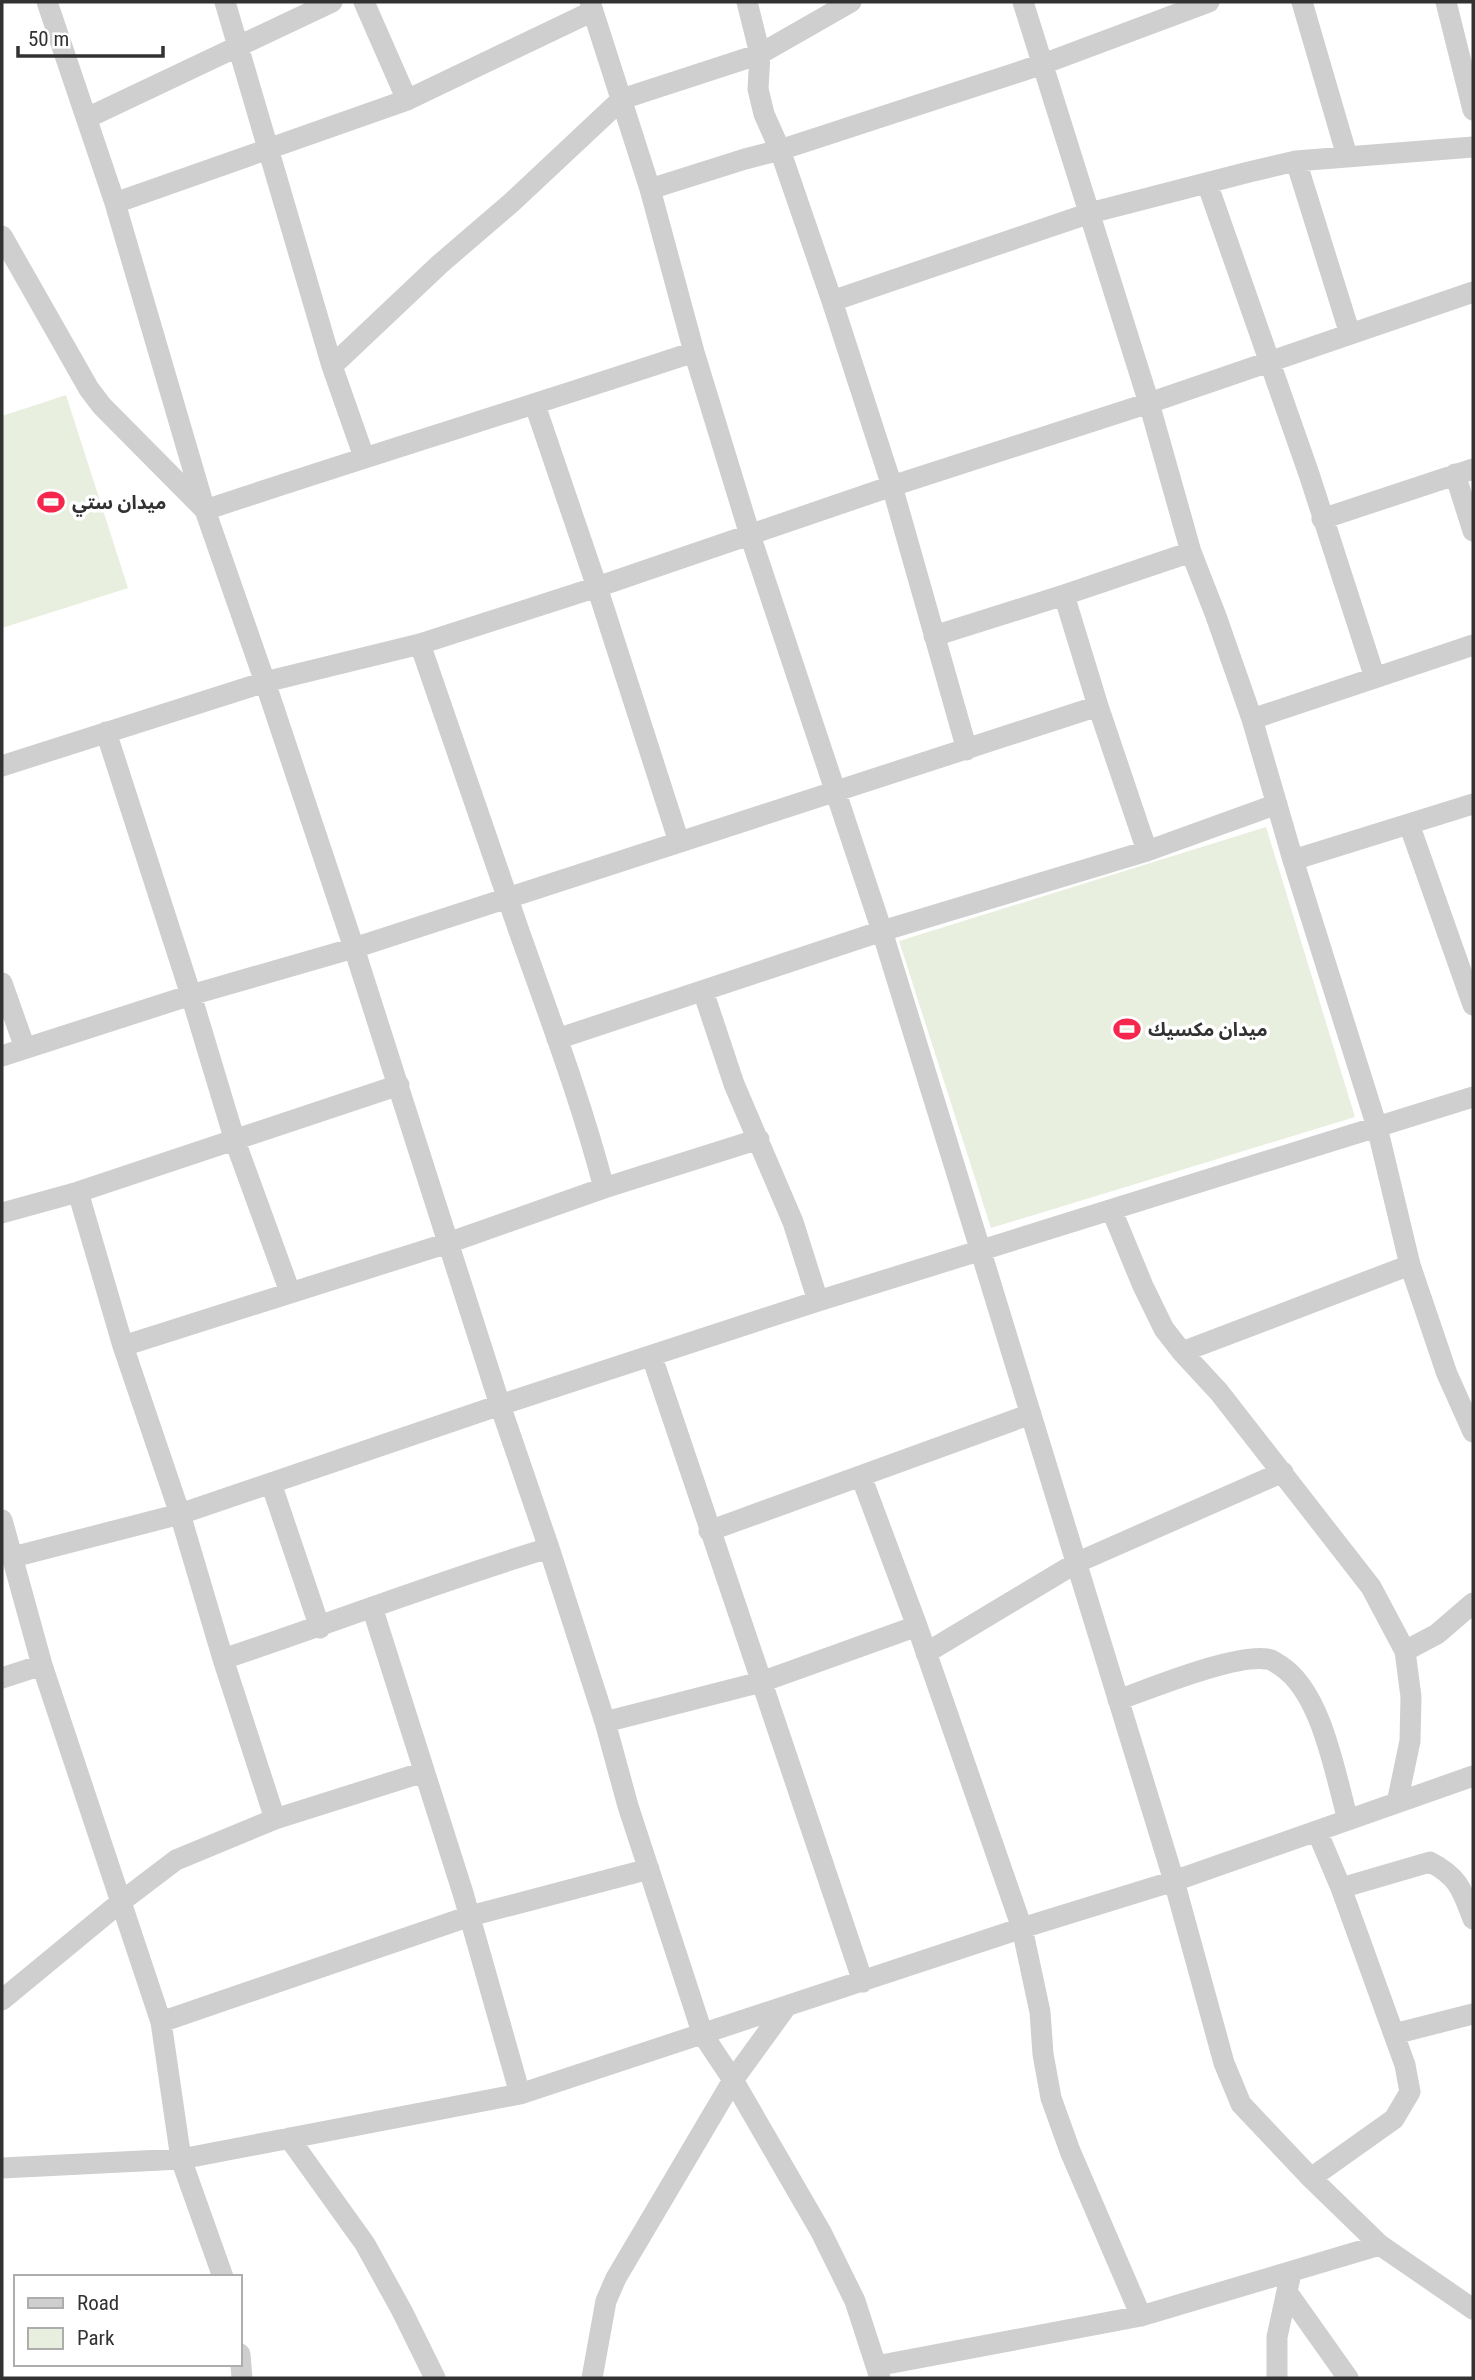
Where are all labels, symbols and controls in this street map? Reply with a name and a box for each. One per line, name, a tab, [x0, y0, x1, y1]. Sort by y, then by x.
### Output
scale bar	[18, 14, 163, 58]
text: 50 m	[28, 27, 69, 51]
sports icon: ميدان ستي	[36, 487, 66, 517]
place label: ميدان ستي	[72, 491, 166, 517]
sports icon: ميدان مكسيك	[1112, 1014, 1142, 1044]
place label: ميدان مكسيك	[1148, 1018, 1268, 1041]
legend	[14, 2275, 242, 2366]
text: Road	[77, 2291, 119, 2315]
text: Park	[77, 2326, 115, 2350]

